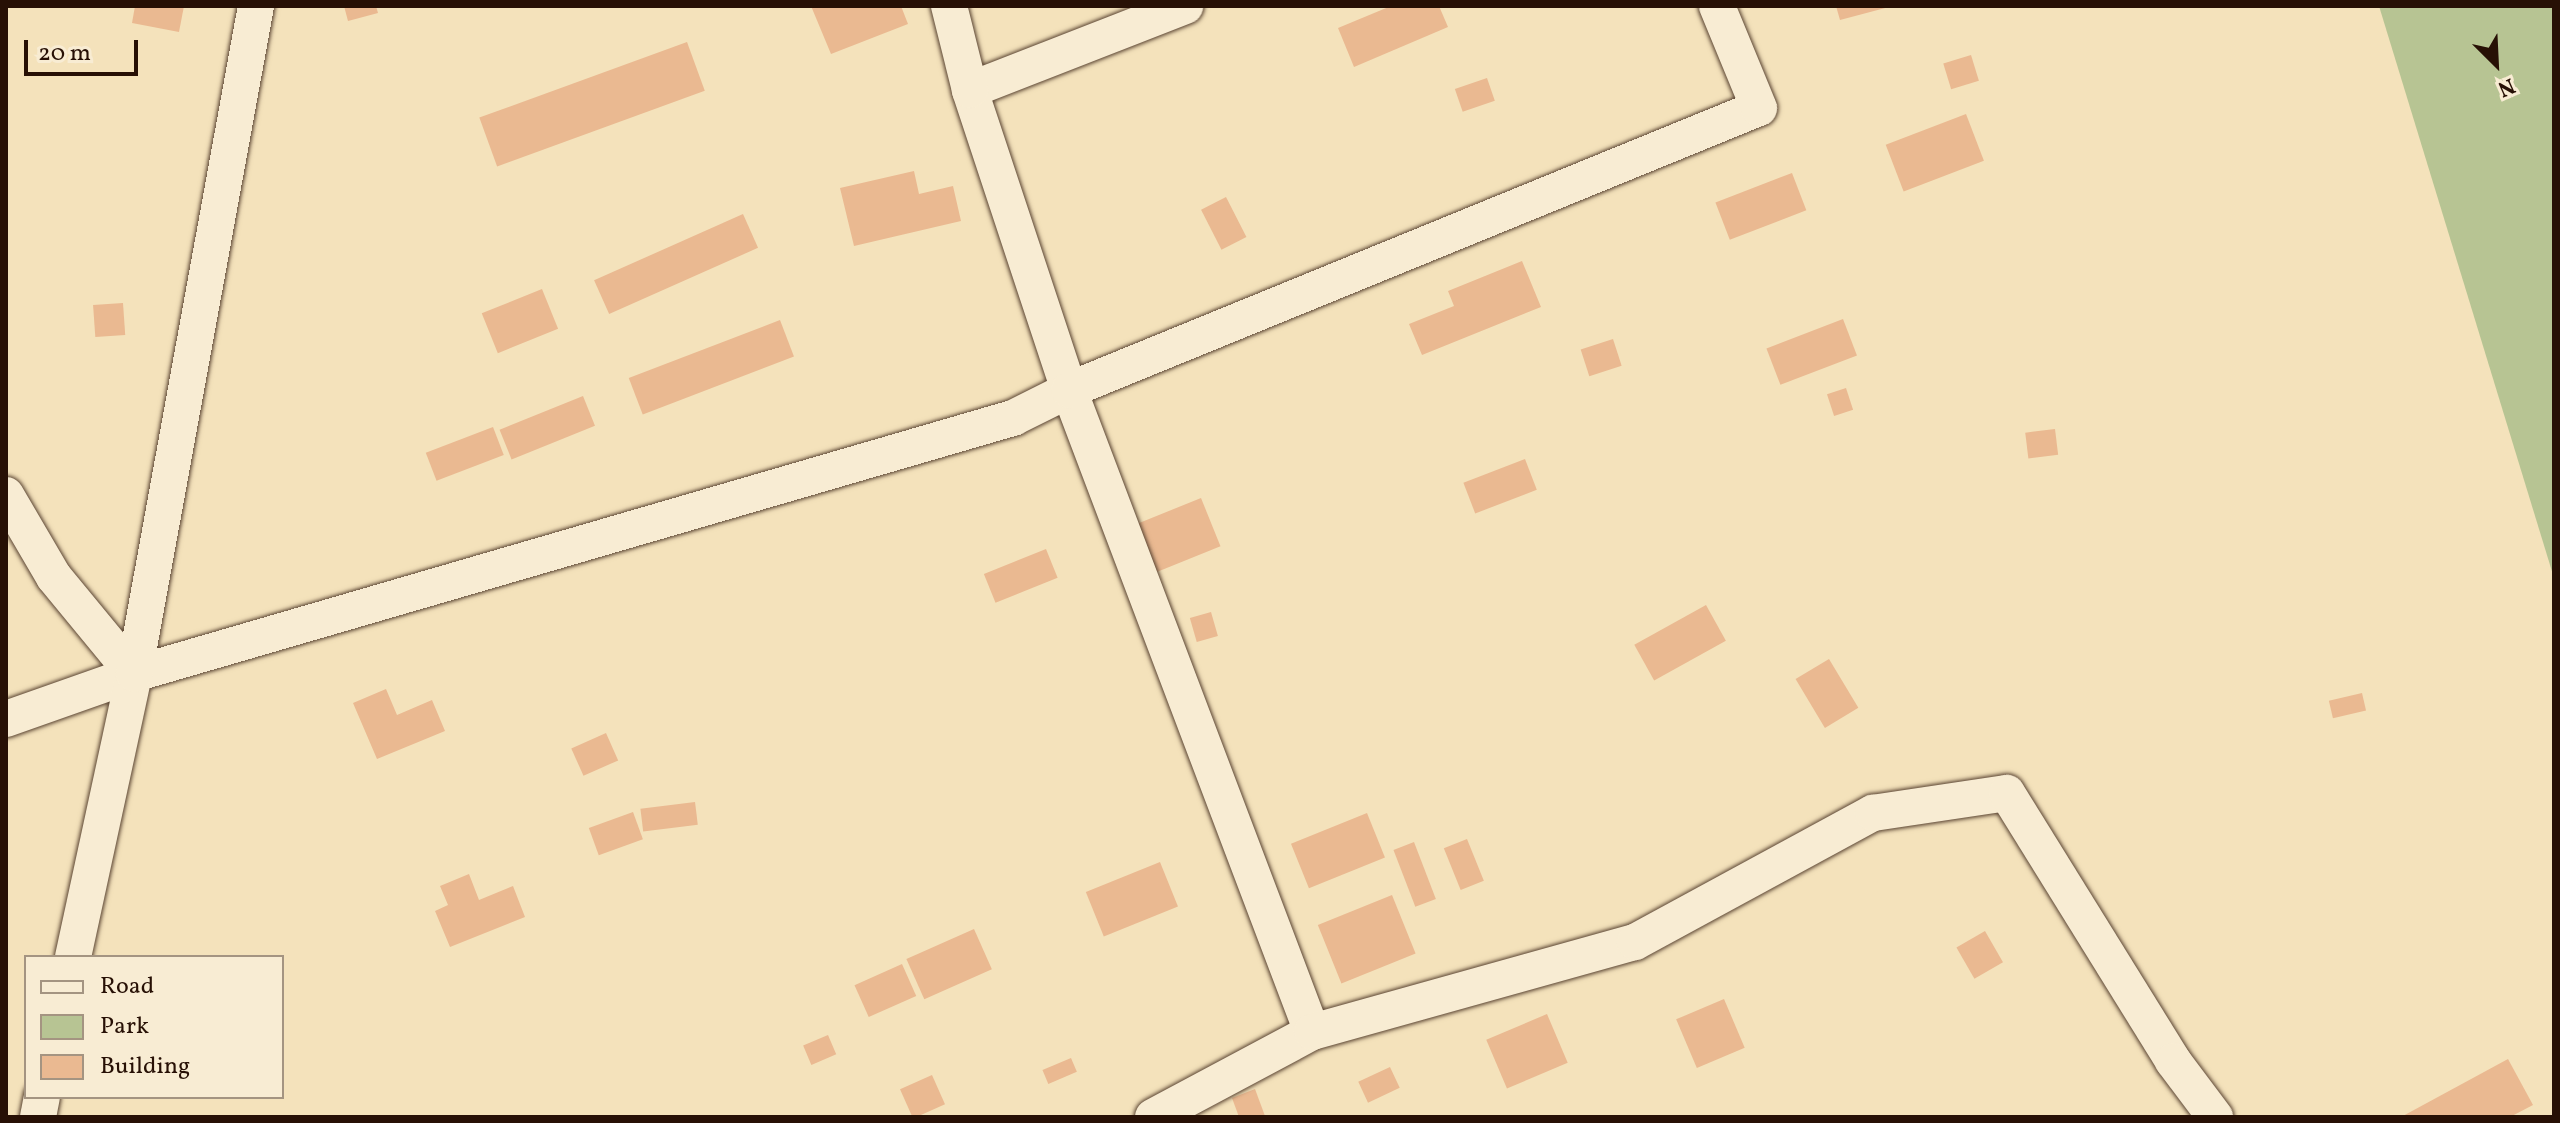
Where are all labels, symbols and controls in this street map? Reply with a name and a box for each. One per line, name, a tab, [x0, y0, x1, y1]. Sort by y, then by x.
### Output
scale bar	[28, 24, 142, 74]
north arrow	[2456, 24, 2536, 104]
text: 20 m	[38, 37, 91, 71]
text: N	[2492, 69, 2520, 104]
legend	[24, 955, 284, 1099]
text: Road	[100, 970, 154, 1004]
text: Park	[100, 1010, 149, 1044]
text: Building	[100, 1050, 190, 1084]

